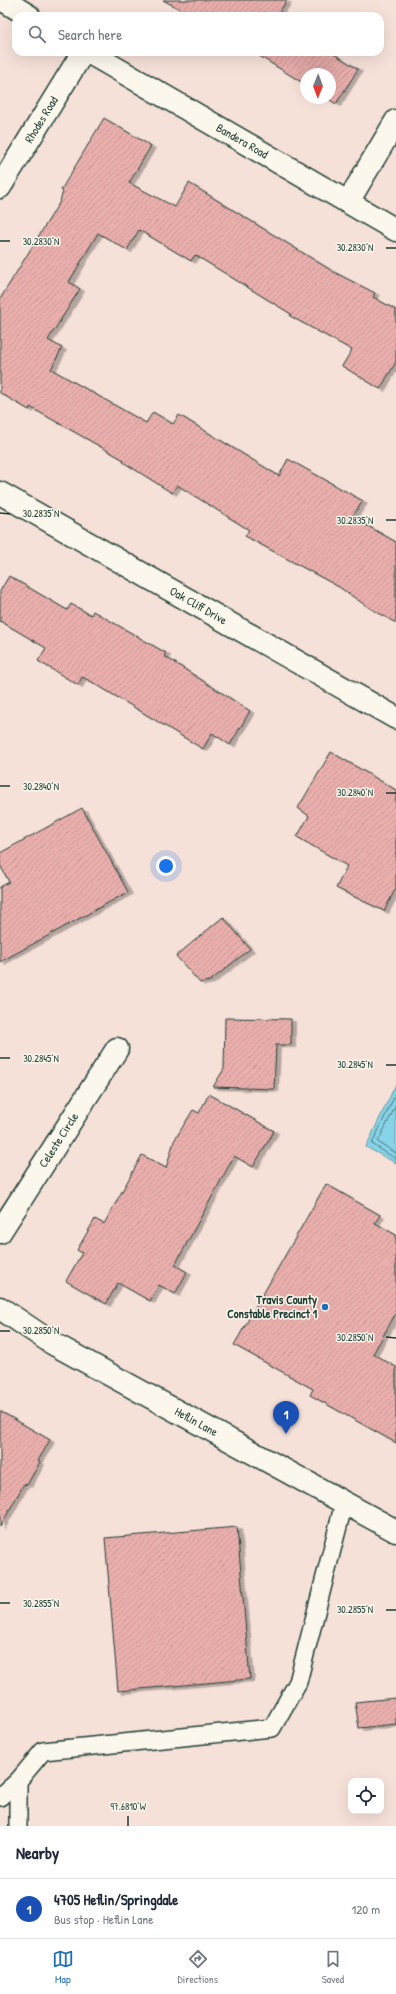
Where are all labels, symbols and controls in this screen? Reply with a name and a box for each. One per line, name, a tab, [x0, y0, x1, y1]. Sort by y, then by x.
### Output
search box	[12, 12, 384, 56]
icon: search	[26, 23, 48, 45]
text: Search here	[58, 24, 122, 45]
north arrow	[300, 68, 336, 104]
street label: Rhodes Road	[20, 93, 62, 146]
street label: Bandera Road	[213, 119, 272, 163]
text: 30.2830°N	[23, 235, 59, 248]
text: 30.2830°N	[337, 241, 373, 254]
text: 30.2835°N	[23, 507, 59, 520]
text: 30.2835°N	[337, 514, 373, 527]
street label: Oak Cliff Drive	[167, 582, 230, 628]
text: 30.2840°N	[23, 780, 59, 793]
text: 30.2840°N	[337, 786, 373, 799]
your location	[156, 856, 176, 876]
text: 30.2845°N	[23, 1052, 59, 1065]
text: 30.2845°N	[337, 1058, 373, 1071]
street label: Celeste Circle	[34, 1109, 82, 1171]
place label: Travis County Constable Precinct 1	[227, 1291, 318, 1322]
marker: Travis County Constable Precinct 1	[320, 1302, 330, 1312]
text: 30.2850°N	[23, 1324, 59, 1337]
text: 30.2850°N	[337, 1331, 373, 1344]
pin: 1	[273, 1401, 299, 1434]
street label: Heflin Lane	[172, 1403, 221, 1440]
text: 30.2855°N	[23, 1597, 59, 1610]
text: 30.2855°N	[337, 1603, 373, 1616]
map controls	[348, 1778, 384, 1814]
button: locate	[348, 1778, 384, 1814]
text: 97.6810°W	[110, 1800, 147, 1813]
text: Nearby	[16, 1841, 59, 1864]
text: 4705 Heflin/Springdale	[54, 1889, 178, 1910]
text: 1	[27, 1900, 31, 1918]
text: 120 m	[352, 1900, 380, 1918]
text: Bus stop · Heflin Lane	[54, 1910, 153, 1928]
tab: Map	[52, 1948, 74, 1986]
tab: Directions	[178, 1948, 218, 1986]
tab: Saved	[322, 1948, 344, 1986]

